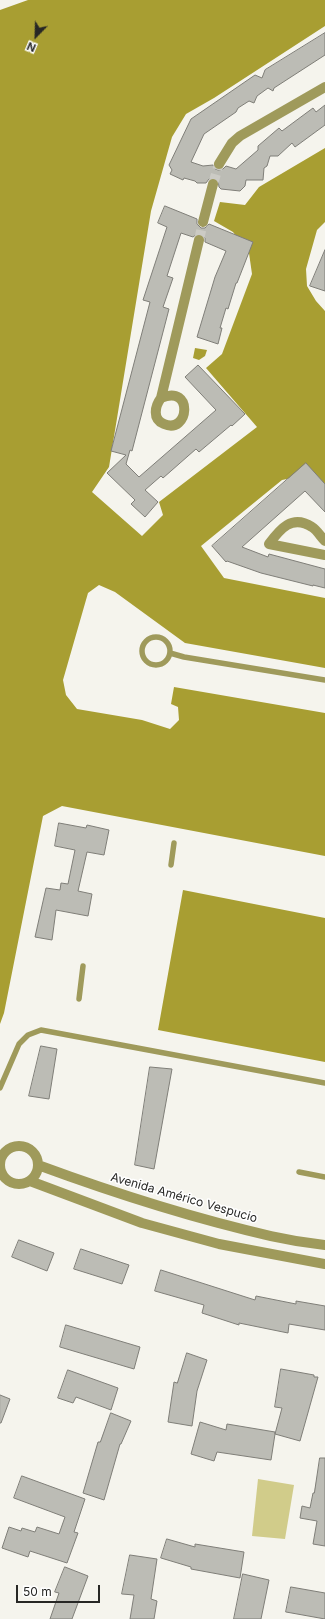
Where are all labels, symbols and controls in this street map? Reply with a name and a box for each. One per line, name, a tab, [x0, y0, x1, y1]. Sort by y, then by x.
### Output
north arrow	[16, 16, 56, 56]
text: N	[25, 39, 38, 55]
street label: Avenida Américo Vespucio	[109, 1170, 259, 1226]
scale bar	[18, 1577, 102, 1603]
text: 50 m	[23, 1584, 52, 1599]

